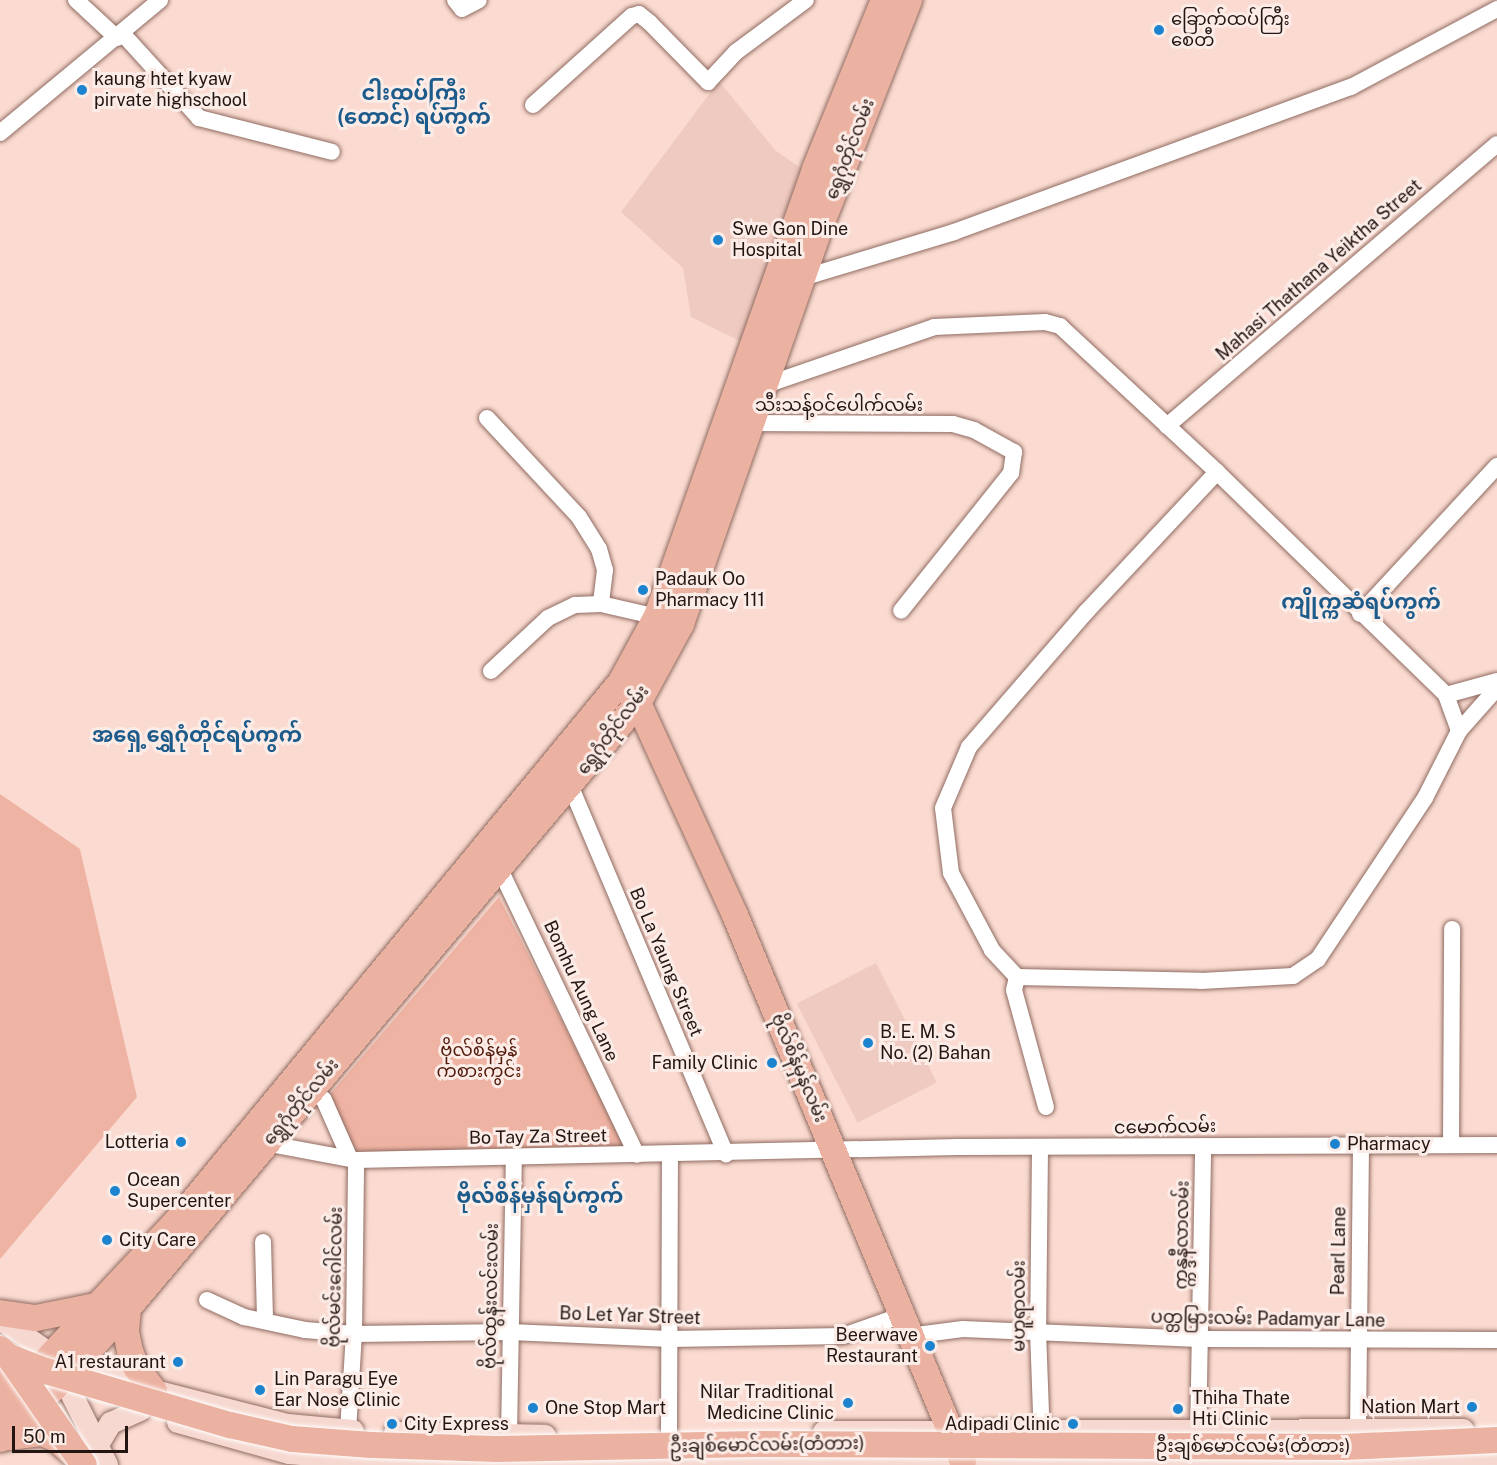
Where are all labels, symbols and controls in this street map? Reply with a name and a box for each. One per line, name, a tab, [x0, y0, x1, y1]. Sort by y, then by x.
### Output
place label: ခြောက်ထပ်ကြီး စေတီ	[1171, 9, 1290, 52]
marker: ခြောက်ထပ်ကြီး စေတီ	[1152, 23, 1166, 37]
place label: kaung htet kyaw pirvate highschool	[94, 69, 248, 112]
district label: ငါးထပ်ကြီး (တောင်) ရပ်ကွက်	[337, 80, 491, 130]
marker: kaung htet kyaw pirvate highschool	[75, 83, 89, 97]
street label: ရွှေဂုံတိုင်လမ်း	[821, 96, 879, 202]
street label: Mahasi Thathana Yeiktha Street	[1212, 175, 1426, 365]
place label: Swe Gon Dine Hospital	[732, 219, 848, 262]
marker: Swe Gon Dine Hospital	[709, 231, 727, 249]
street label: သီးသန့်ဝင်ပေါက်လမ်း	[755, 394, 923, 416]
place label: Padauk Oo Pharmacy 111	[655, 569, 765, 612]
marker: Padauk Oo Pharmacy 111	[636, 583, 650, 597]
district label: ကျိုက္ကဆံရပ်ကွက်	[1281, 589, 1441, 615]
street label: ရွှေဂုံတိုင်လမ်း	[572, 681, 654, 779]
district label: အရှေ့ရွှေဂုံတိုင်ရပ်ကွက်	[92, 722, 302, 748]
street label: Bo La Yaung Street	[625, 884, 707, 1040]
street label: Bomhu Aung Lane	[539, 917, 623, 1065]
street label: ဗိုလ်စိန်မှန်လမ်း	[766, 1010, 832, 1126]
place label: B. E. M. S No. (2) Bahan	[880, 1022, 991, 1064]
marker: B. E. M. S No. (2) Bahan	[861, 1036, 875, 1050]
park label: ဗိုလ်စိန်မှန် ကစားကွင်း	[437, 1040, 521, 1082]
place label: Family Clinic	[651, 1052, 758, 1074]
street label: ရွှေဂုံတိုင်လမ်း	[259, 1054, 343, 1150]
marker: Family Clinic	[763, 1054, 781, 1072]
street label: ငမောက်လမ်း	[1114, 1115, 1216, 1139]
street label: Bo Tay Za Street	[469, 1125, 607, 1149]
place label: Lotteria	[105, 1131, 169, 1153]
place label: Pharmacy	[1347, 1133, 1431, 1155]
marker: Lotteria	[174, 1135, 188, 1149]
marker: Pharmacy	[1328, 1137, 1342, 1151]
place label: Ocean Supercenter	[127, 1170, 231, 1212]
street label: က္ကန္ဒနီလာလမ်း	[1170, 1180, 1194, 1290]
district label: ဗိုလ်စိန်မှန်ရပ်ကွက်	[457, 1183, 623, 1209]
marker: Ocean Supercenter	[108, 1184, 122, 1198]
street label: ဗိုလ်မင်းဂေါင်လမ်း	[323, 1206, 347, 1348]
street label: Pearl Lane	[1327, 1206, 1351, 1296]
street label: ဗိုလ်ထွန်းလင်းလမ်း	[479, 1223, 503, 1369]
place label: City Care	[119, 1229, 196, 1251]
marker: City Care	[100, 1233, 114, 1247]
street label: မဟူရာလမ်း	[1008, 1260, 1030, 1352]
street label: Bo Let Yar Street	[559, 1303, 701, 1329]
street label: ပတ္တမြားလမ်း Padamyar Lane	[1150, 1306, 1386, 1332]
place label: Beerwave Restaurant	[826, 1325, 918, 1368]
marker: Beerwave Restaurant	[923, 1339, 937, 1353]
place label: A1 restaurant	[54, 1351, 166, 1373]
marker: A1 restaurant	[171, 1355, 185, 1369]
place label: Lin Paragu Eye Ear Nose Clinic	[274, 1369, 401, 1412]
marker: Lin Paragu Eye Ear Nose Clinic	[251, 1381, 269, 1399]
place label: Nilar Traditional Medicine Clinic	[700, 1382, 834, 1424]
place label: Thiha Thate Hti Clinic	[1192, 1388, 1290, 1430]
marker: Nilar Traditional Medicine Clinic	[839, 1394, 857, 1412]
place label: Nation Mart	[1361, 1396, 1460, 1418]
place label: One Stop Mart	[545, 1397, 666, 1419]
marker: Thiha Thate Hti Clinic	[1169, 1400, 1187, 1418]
marker: Nation Mart	[1465, 1400, 1479, 1414]
marker: One Stop Mart	[526, 1401, 540, 1415]
place label: City Express	[404, 1413, 509, 1435]
place label: Adipadi Clinic	[945, 1413, 1060, 1435]
scale bar	[15, 1414, 130, 1452]
marker: Adipadi Clinic	[1064, 1415, 1082, 1433]
marker: City Express	[385, 1417, 399, 1431]
text: 50 m	[23, 1426, 66, 1447]
street label: ဦးချစ်မောင်လမ်း(တံတား)	[669, 1433, 865, 1457]
street label: ဦးချစ်မောင်လမ်း(တံတား)	[1156, 1435, 1350, 1457]

